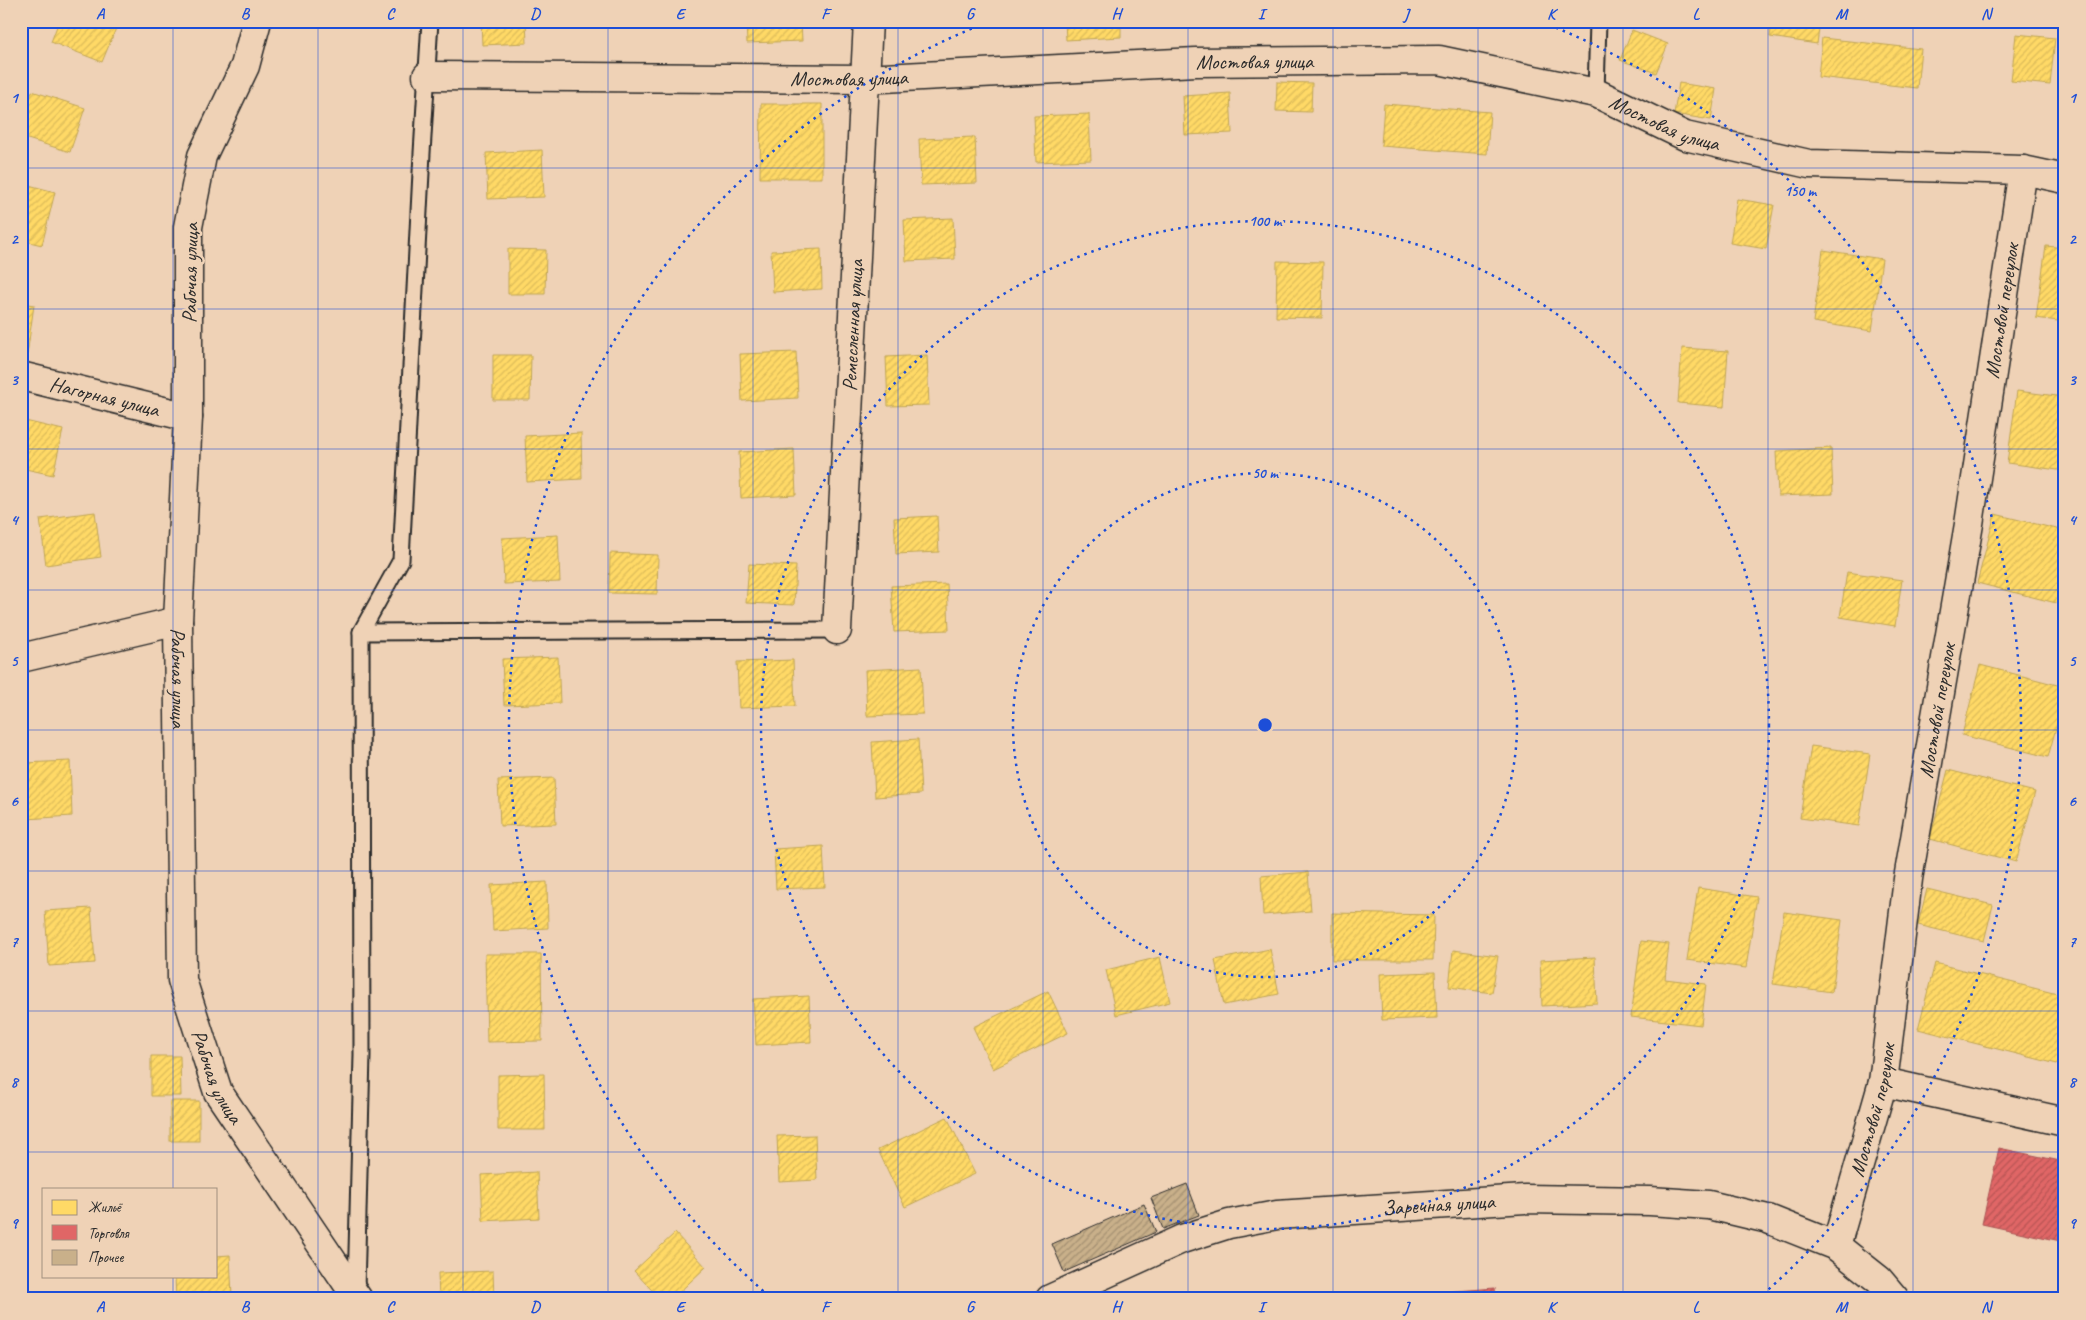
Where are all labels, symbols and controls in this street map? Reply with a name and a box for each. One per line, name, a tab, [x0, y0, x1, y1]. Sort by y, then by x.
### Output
text: A	[96, 4, 106, 24]
text: B	[241, 4, 251, 24]
text: C	[386, 4, 396, 24]
text: D	[530, 4, 541, 24]
text: E	[676, 4, 687, 24]
text: F	[821, 4, 832, 24]
text: G	[966, 4, 976, 24]
text: H	[1111, 4, 1123, 24]
text: I	[1258, 4, 1268, 24]
text: J	[1402, 4, 1411, 24]
text: K	[1547, 4, 1559, 24]
text: L	[1693, 4, 1701, 24]
text: M	[1835, 4, 1849, 24]
text: N	[1981, 4, 1994, 24]
street label: Мостовая улица	[1196, 48, 1315, 75]
street label: Мостовая улица	[790, 64, 910, 92]
text: 1	[10, 88, 19, 108]
street label: Мостовая улица	[1605, 88, 1724, 157]
text: 1	[2068, 88, 2077, 108]
text: 150 m	[1784, 182, 1818, 201]
text: 100 m	[1249, 212, 1283, 231]
street label: Рабочая улица	[176, 221, 204, 323]
text: 2	[10, 229, 19, 249]
text: 2	[2068, 229, 2077, 249]
street label: Мостовой переулок	[1978, 239, 2025, 380]
street label: Ремесленная улица	[836, 257, 869, 392]
text: 3	[10, 370, 19, 390]
text: 3	[2068, 370, 2077, 390]
street label: Нагорная улица	[47, 371, 164, 423]
text: 50 m	[1252, 464, 1279, 483]
text: 4	[10, 510, 19, 530]
text: 4	[2068, 510, 2077, 530]
street label: Рабочая улица	[165, 628, 192, 730]
street label: Мостовой переулок	[1913, 639, 1962, 780]
text: 5	[11, 651, 20, 671]
text: 5	[2069, 651, 2078, 671]
centre of rings	[1256, 716, 1274, 734]
text: 6	[10, 791, 19, 811]
text: 6	[2068, 791, 2077, 811]
text: 7	[10, 932, 19, 952]
text: 7	[2068, 932, 2077, 952]
street label: Рабочая улица	[186, 1026, 250, 1130]
street label: Мостовой переулок	[1844, 1040, 1901, 1180]
text: 8	[10, 1072, 19, 1092]
text: 8	[2068, 1072, 2077, 1092]
legend	[42, 1188, 218, 1278]
street label: Заречная улица	[1382, 1188, 1497, 1221]
text: Жильё	[88, 1198, 123, 1217]
text: 9	[10, 1213, 19, 1233]
text: 9	[2068, 1213, 2077, 1233]
text: Торговля	[88, 1224, 131, 1243]
text: Прочее	[88, 1248, 124, 1267]
text: A	[96, 1297, 106, 1317]
text: B	[241, 1297, 251, 1317]
text: C	[386, 1297, 396, 1317]
text: D	[530, 1297, 541, 1317]
text: E	[676, 1297, 687, 1317]
text: F	[821, 1297, 832, 1317]
text: G	[966, 1297, 976, 1317]
text: H	[1111, 1297, 1123, 1317]
text: I	[1258, 1297, 1268, 1317]
text: J	[1402, 1297, 1411, 1317]
text: K	[1547, 1297, 1559, 1317]
text: L	[1693, 1297, 1701, 1317]
text: M	[1835, 1297, 1849, 1317]
text: N	[1981, 1297, 1994, 1317]

